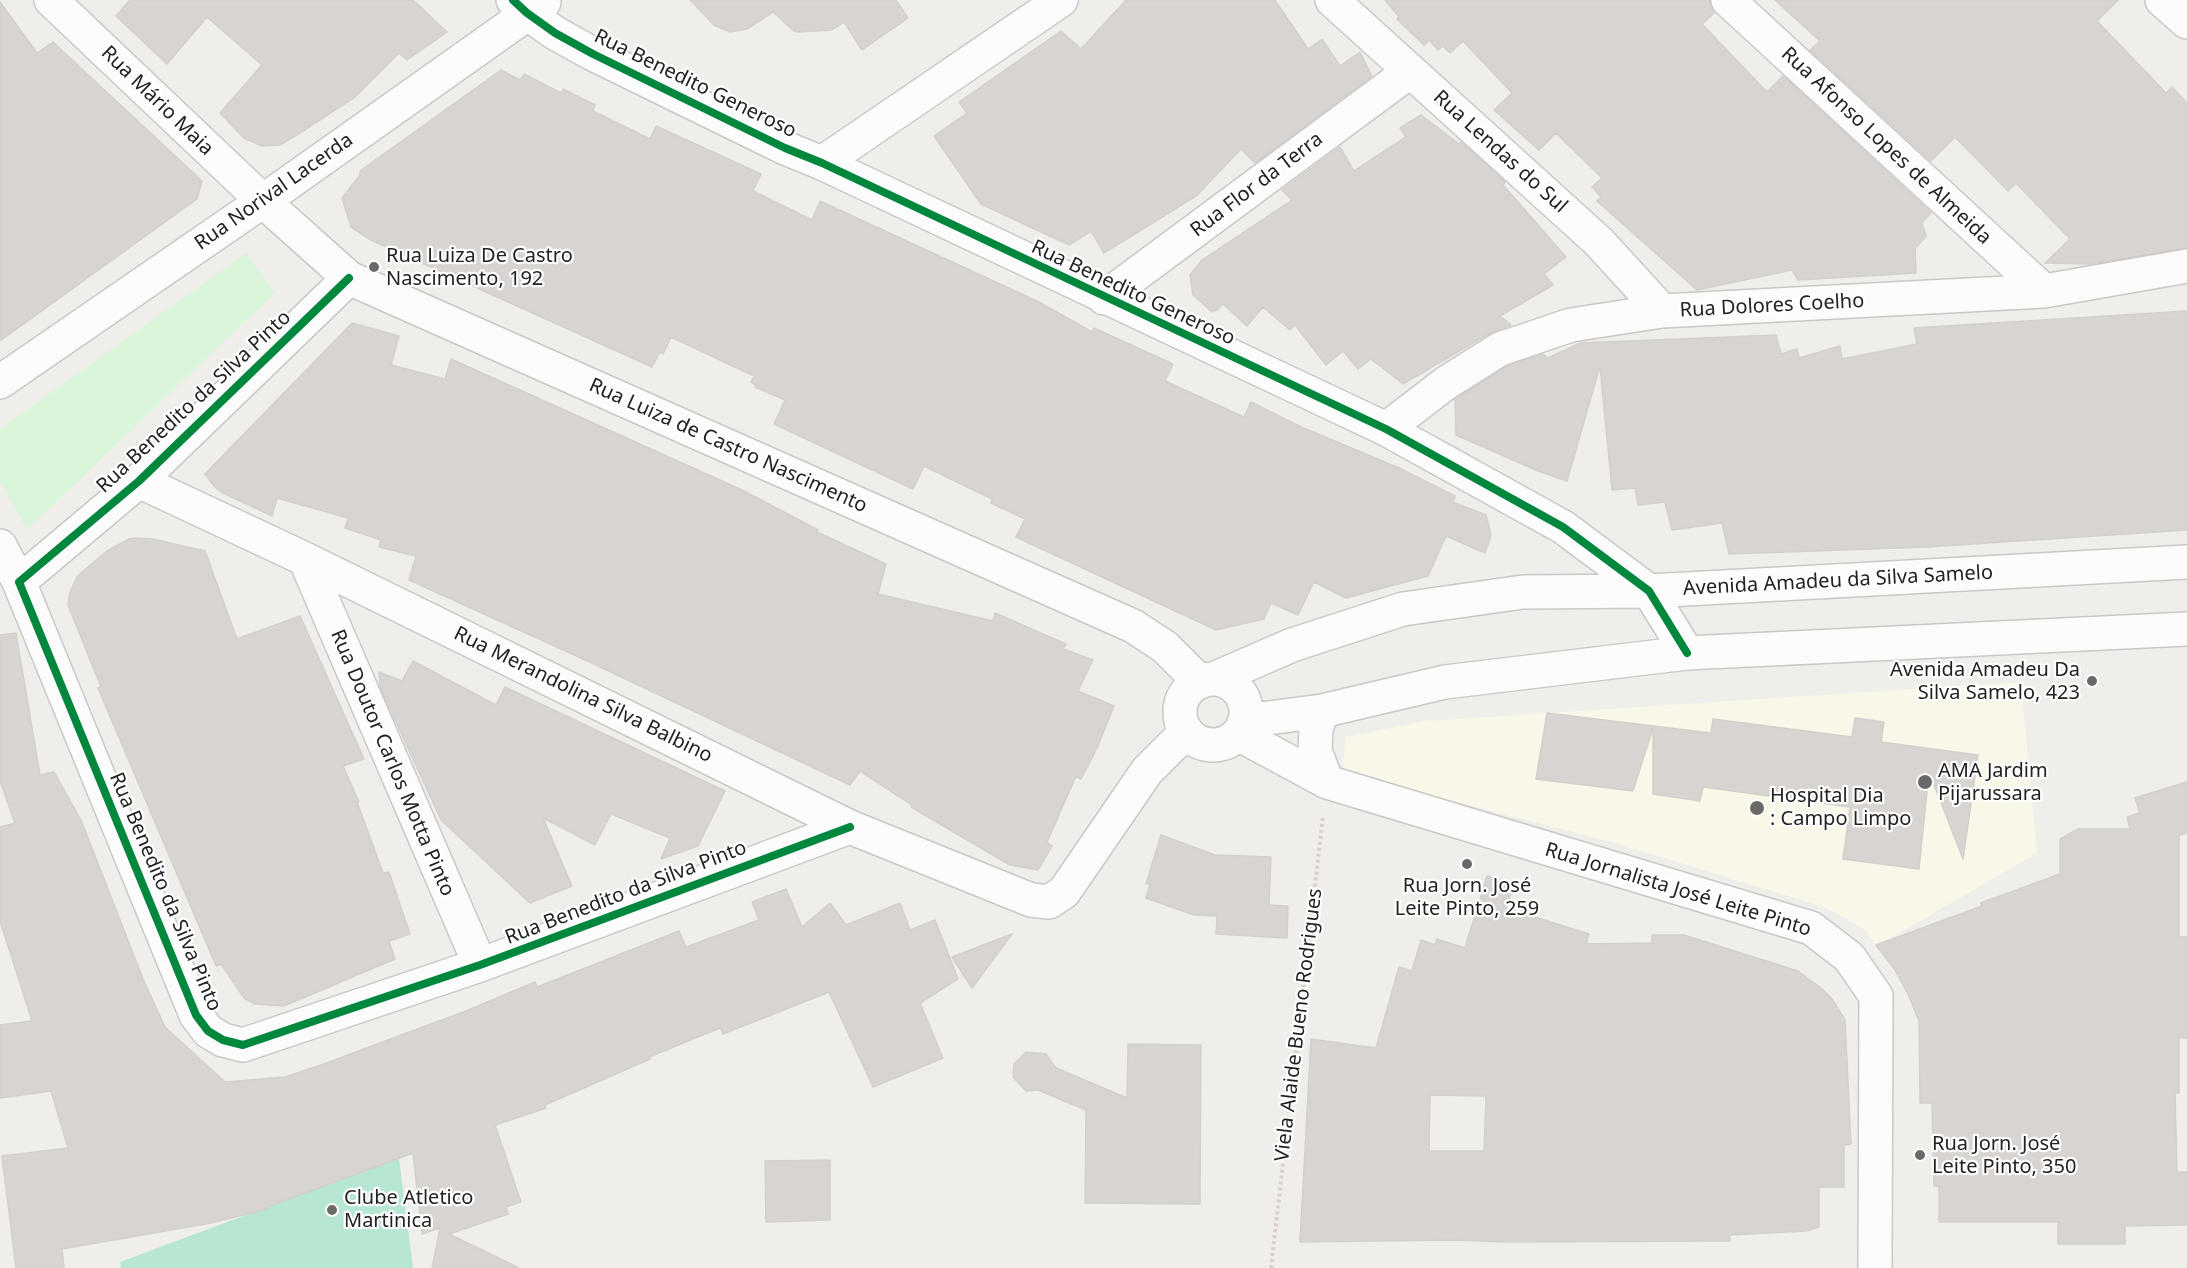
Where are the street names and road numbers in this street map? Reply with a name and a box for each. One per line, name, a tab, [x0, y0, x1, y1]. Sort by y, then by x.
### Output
street label: Rua Benedito Generoso	[590, 25, 800, 143]
street label: Rua Mário Maia	[96, 41, 218, 161]
street label: Rua Afonso Lopes de Almeida	[1776, 42, 1996, 250]
street label: Rua Lendas do Sul	[1428, 86, 1572, 218]
street label: Rua Flor da Terra	[1186, 127, 1328, 243]
street label: Rua Norival Lacerda	[190, 128, 358, 256]
street label: Rua Benedito Generoso	[1027, 235, 1239, 351]
street label: Rua Dolores Coelho	[1679, 289, 1865, 323]
street label: Rua Benedito da Silva Pinto	[92, 306, 296, 498]
street label: Rua Luiza de Castro Nascimento	[585, 374, 871, 518]
street label: Avenida Amadeu da Silva Samelo	[1682, 561, 1994, 601]
street label: Rua Merandolina Silva Balbino	[450, 622, 716, 768]
street label: Rua Doutor Carlos Motta Pinto	[325, 626, 459, 900]
street label: Rua Benedito da Silva Pinto	[104, 769, 226, 1015]
street label: Rua Benedito da Silva Pinto	[502, 836, 750, 950]
street label: Rua Jornalista José Leite Pinto	[1542, 838, 1814, 942]
street label: Viela Alaide Bueno Rodrigues	[1270, 887, 1328, 1163]

